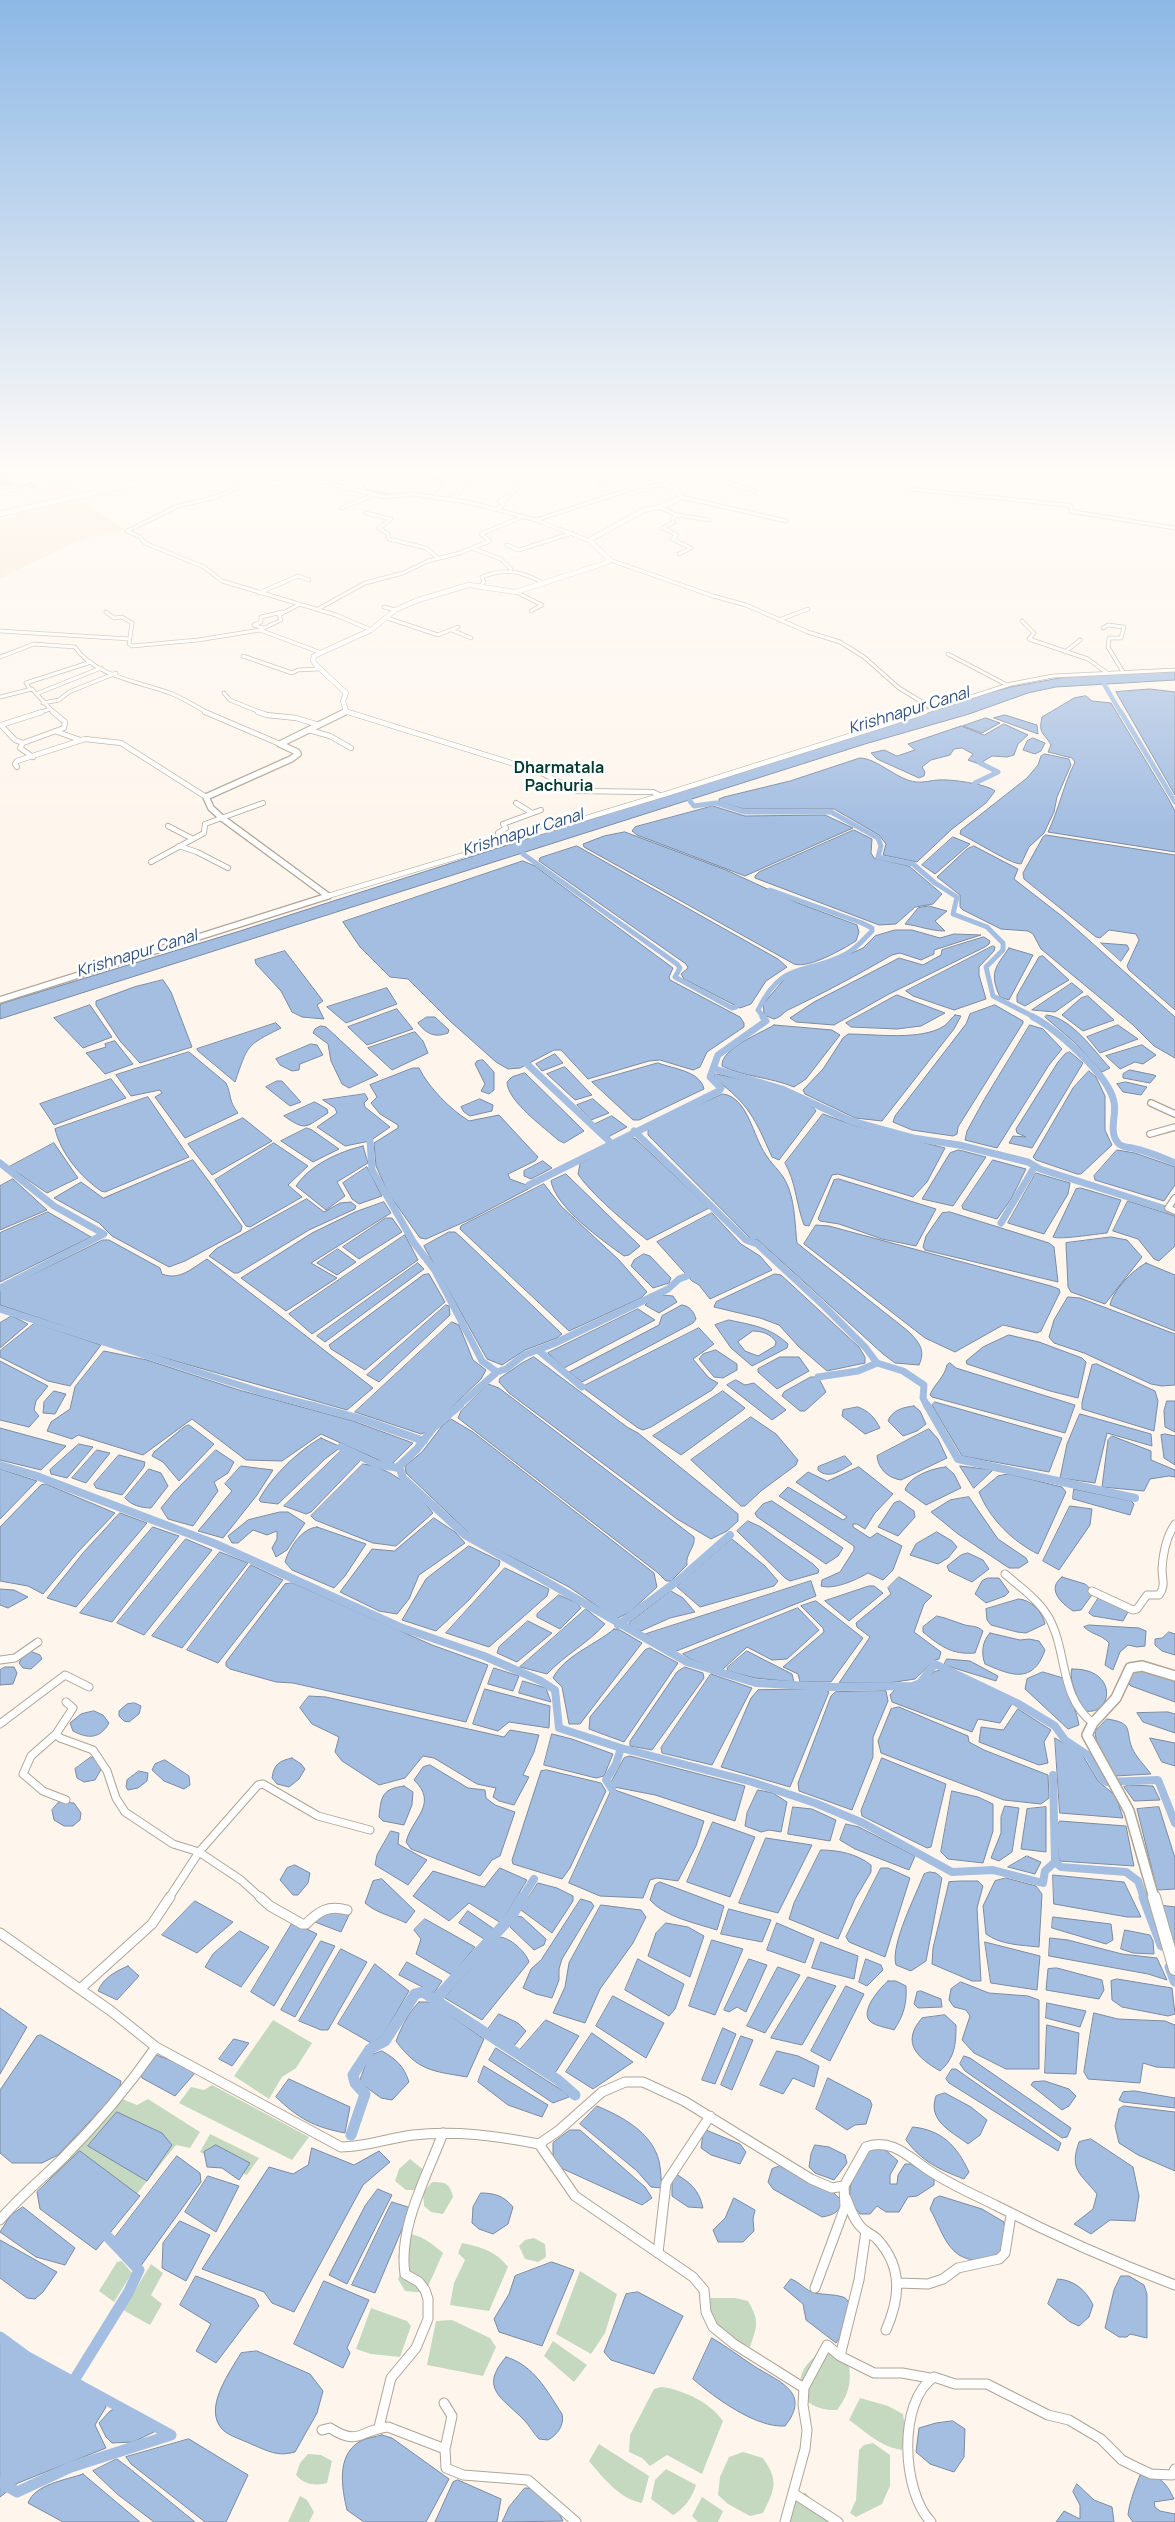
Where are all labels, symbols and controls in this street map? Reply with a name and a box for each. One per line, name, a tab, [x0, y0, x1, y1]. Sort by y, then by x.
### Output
water label: Krishnapur Canal	[846, 683, 972, 739]
district label: Dharmatala Pachuria	[514, 759, 604, 797]
water label: Krishnapur Canal	[460, 805, 586, 861]
water label: Krishnapur Canal	[74, 926, 200, 982]

